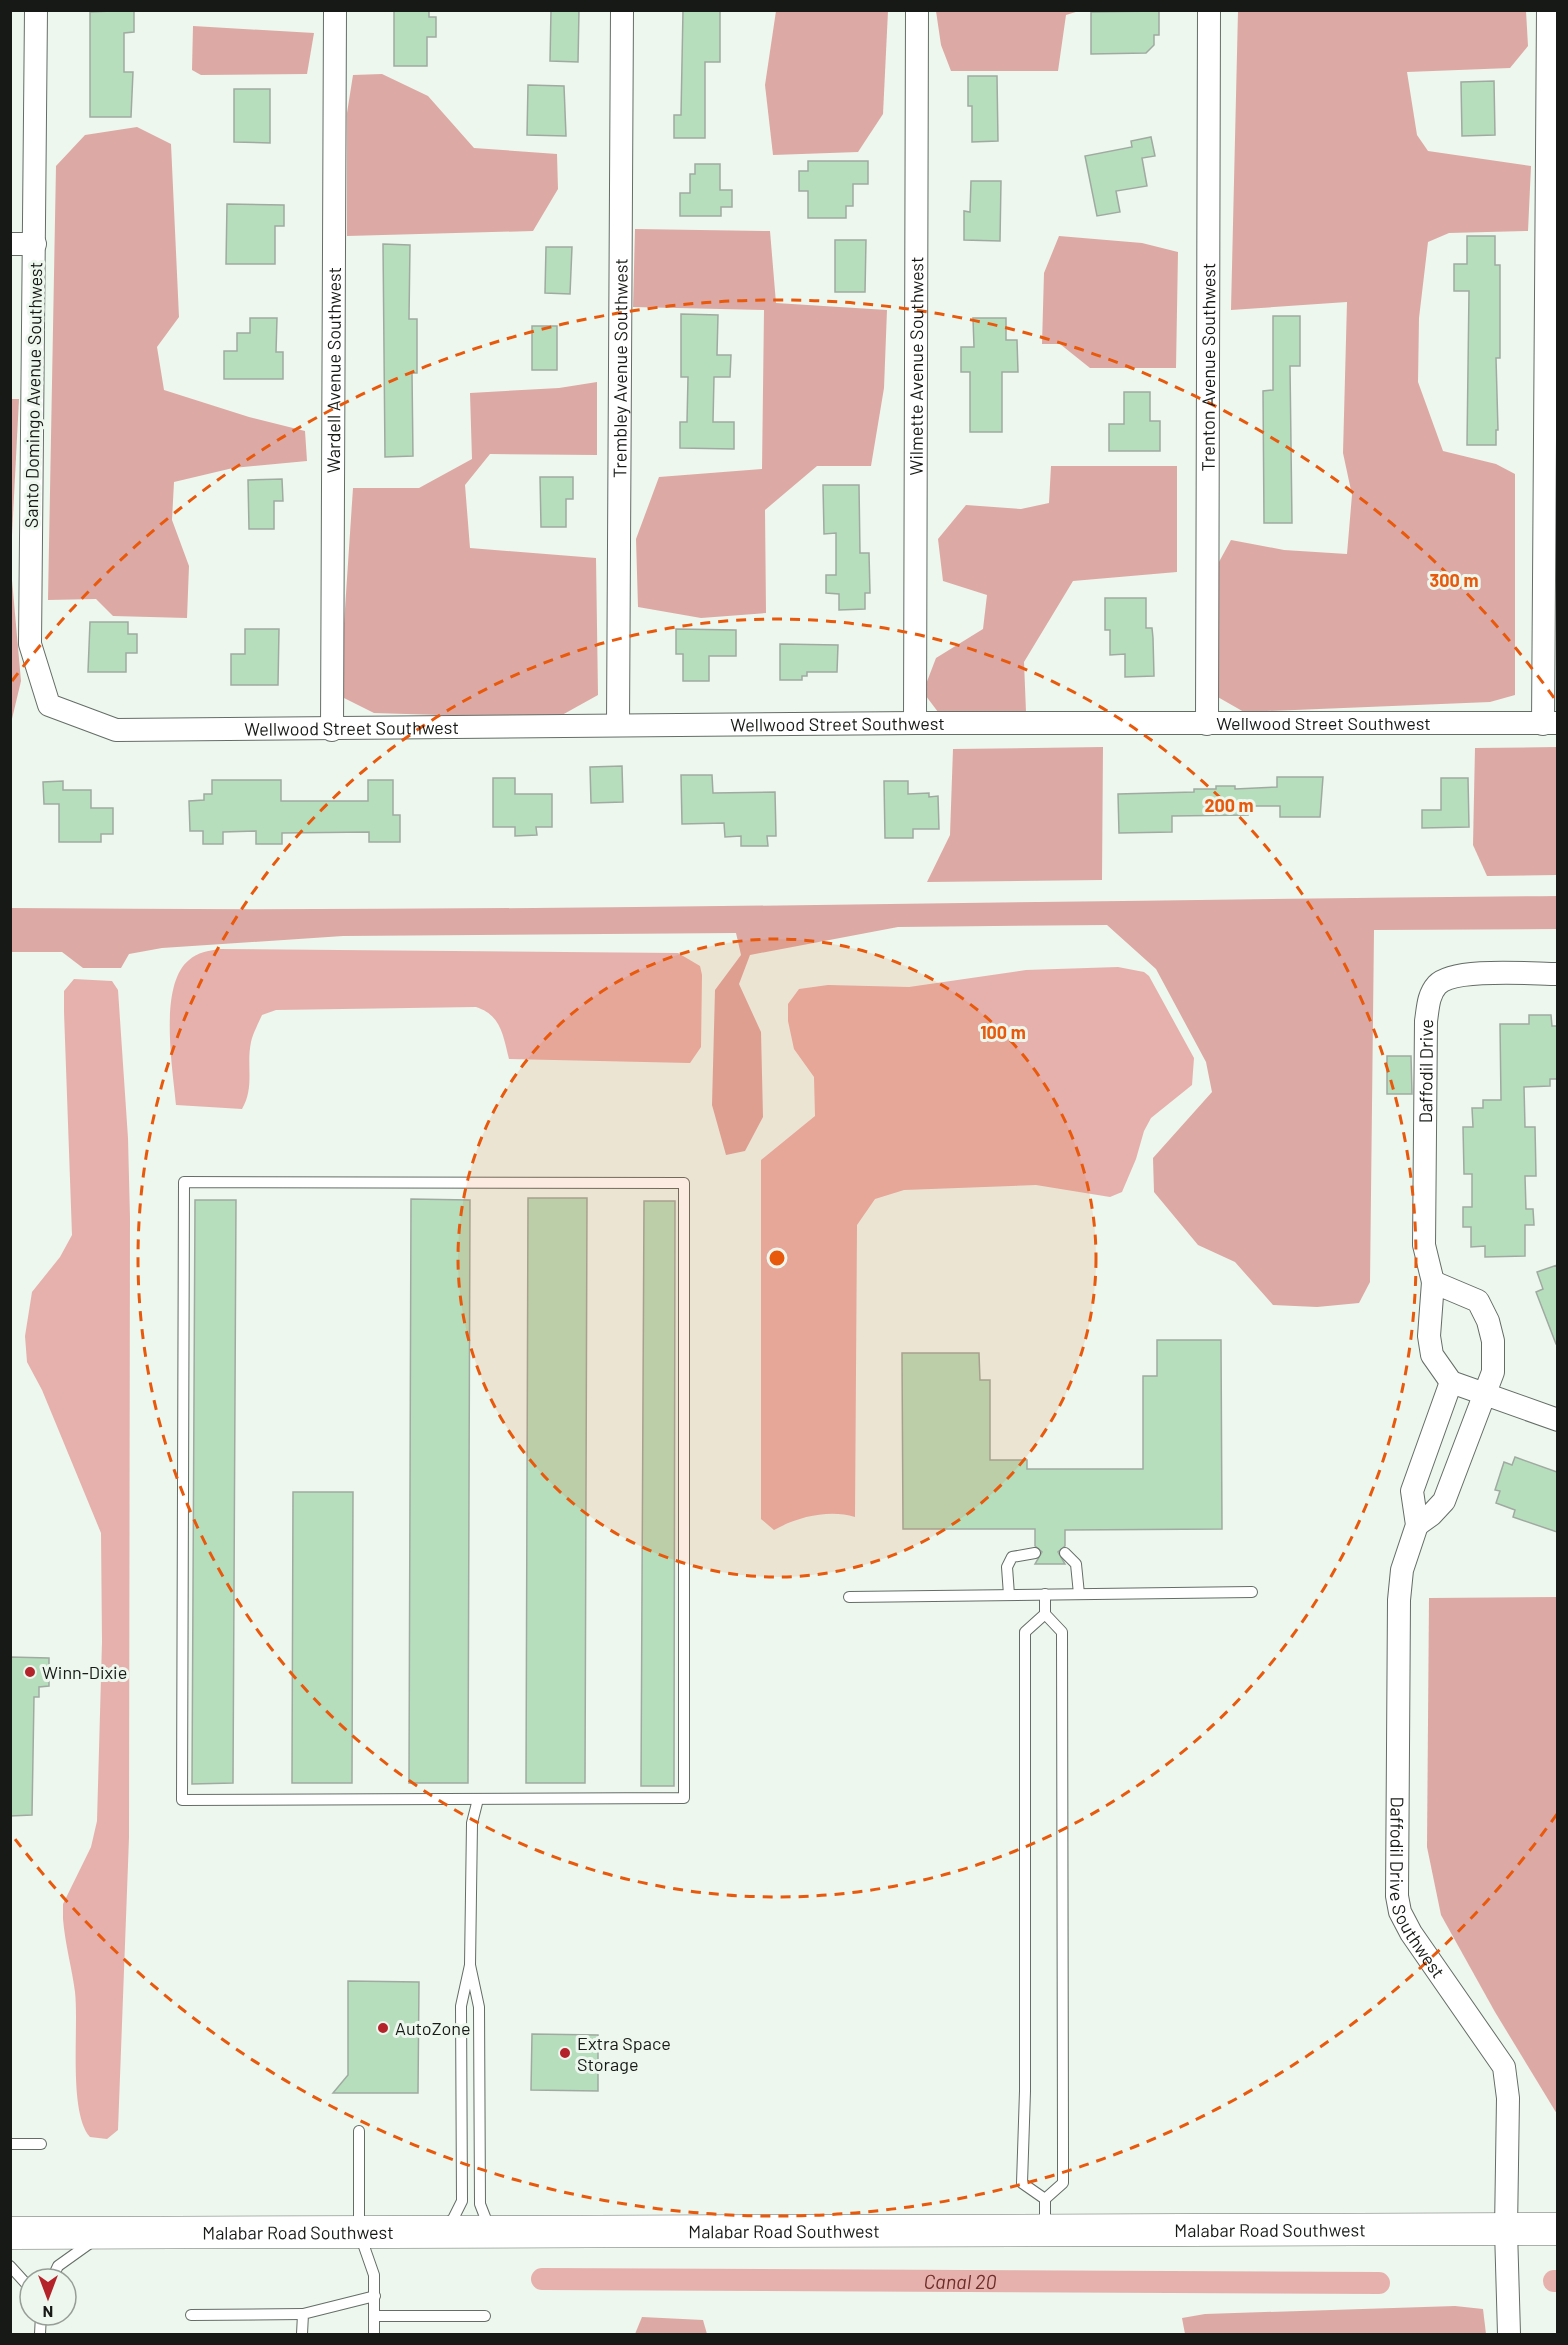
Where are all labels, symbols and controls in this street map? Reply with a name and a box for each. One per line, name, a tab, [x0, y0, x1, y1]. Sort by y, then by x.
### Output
street label: Wilmette Avenue Southwest	[905, 256, 927, 476]
street label: Trembley Avenue Southwest	[608, 258, 632, 478]
street label: Santo Domingo Avenue Southwest	[20, 262, 46, 528]
street label: Trenton Avenue Southwest	[1197, 263, 1219, 471]
street label: Wardell Avenue Southwest	[322, 267, 345, 473]
text: 300 m	[1430, 569, 1478, 591]
street label: Wellwood Street Southwest	[730, 712, 945, 736]
street label: Wellwood Street Southwest	[1216, 712, 1431, 734]
street label: Wellwood Street Southwest	[244, 716, 459, 740]
text: 200 m	[1204, 794, 1254, 816]
street label: Daffodil Drive	[1414, 1019, 1437, 1123]
text: 100 m	[980, 1021, 1026, 1043]
centre of rings	[767, 1248, 787, 1268]
place label: Winn-Dixie	[42, 1661, 127, 1683]
marker: Winn-Dixie	[23, 1665, 37, 1679]
street label: Daffodil Drive Southwest	[1385, 1797, 1450, 1982]
place label: AutoZone	[395, 2017, 471, 2039]
marker: AutoZone	[376, 2021, 390, 2035]
place label: Extra Space Storage	[577, 2032, 671, 2075]
marker: Extra Space Storage	[558, 2046, 572, 2060]
street label: Malabar Road Southwest	[1174, 2218, 1366, 2241]
street label: Malabar Road Southwest	[688, 2220, 880, 2242]
street label: Malabar Road Southwest	[202, 2221, 394, 2244]
north arrow	[18, 2267, 78, 2327]
water label: Canal 20	[923, 2269, 997, 2293]
text: N	[43, 2303, 53, 2322]

